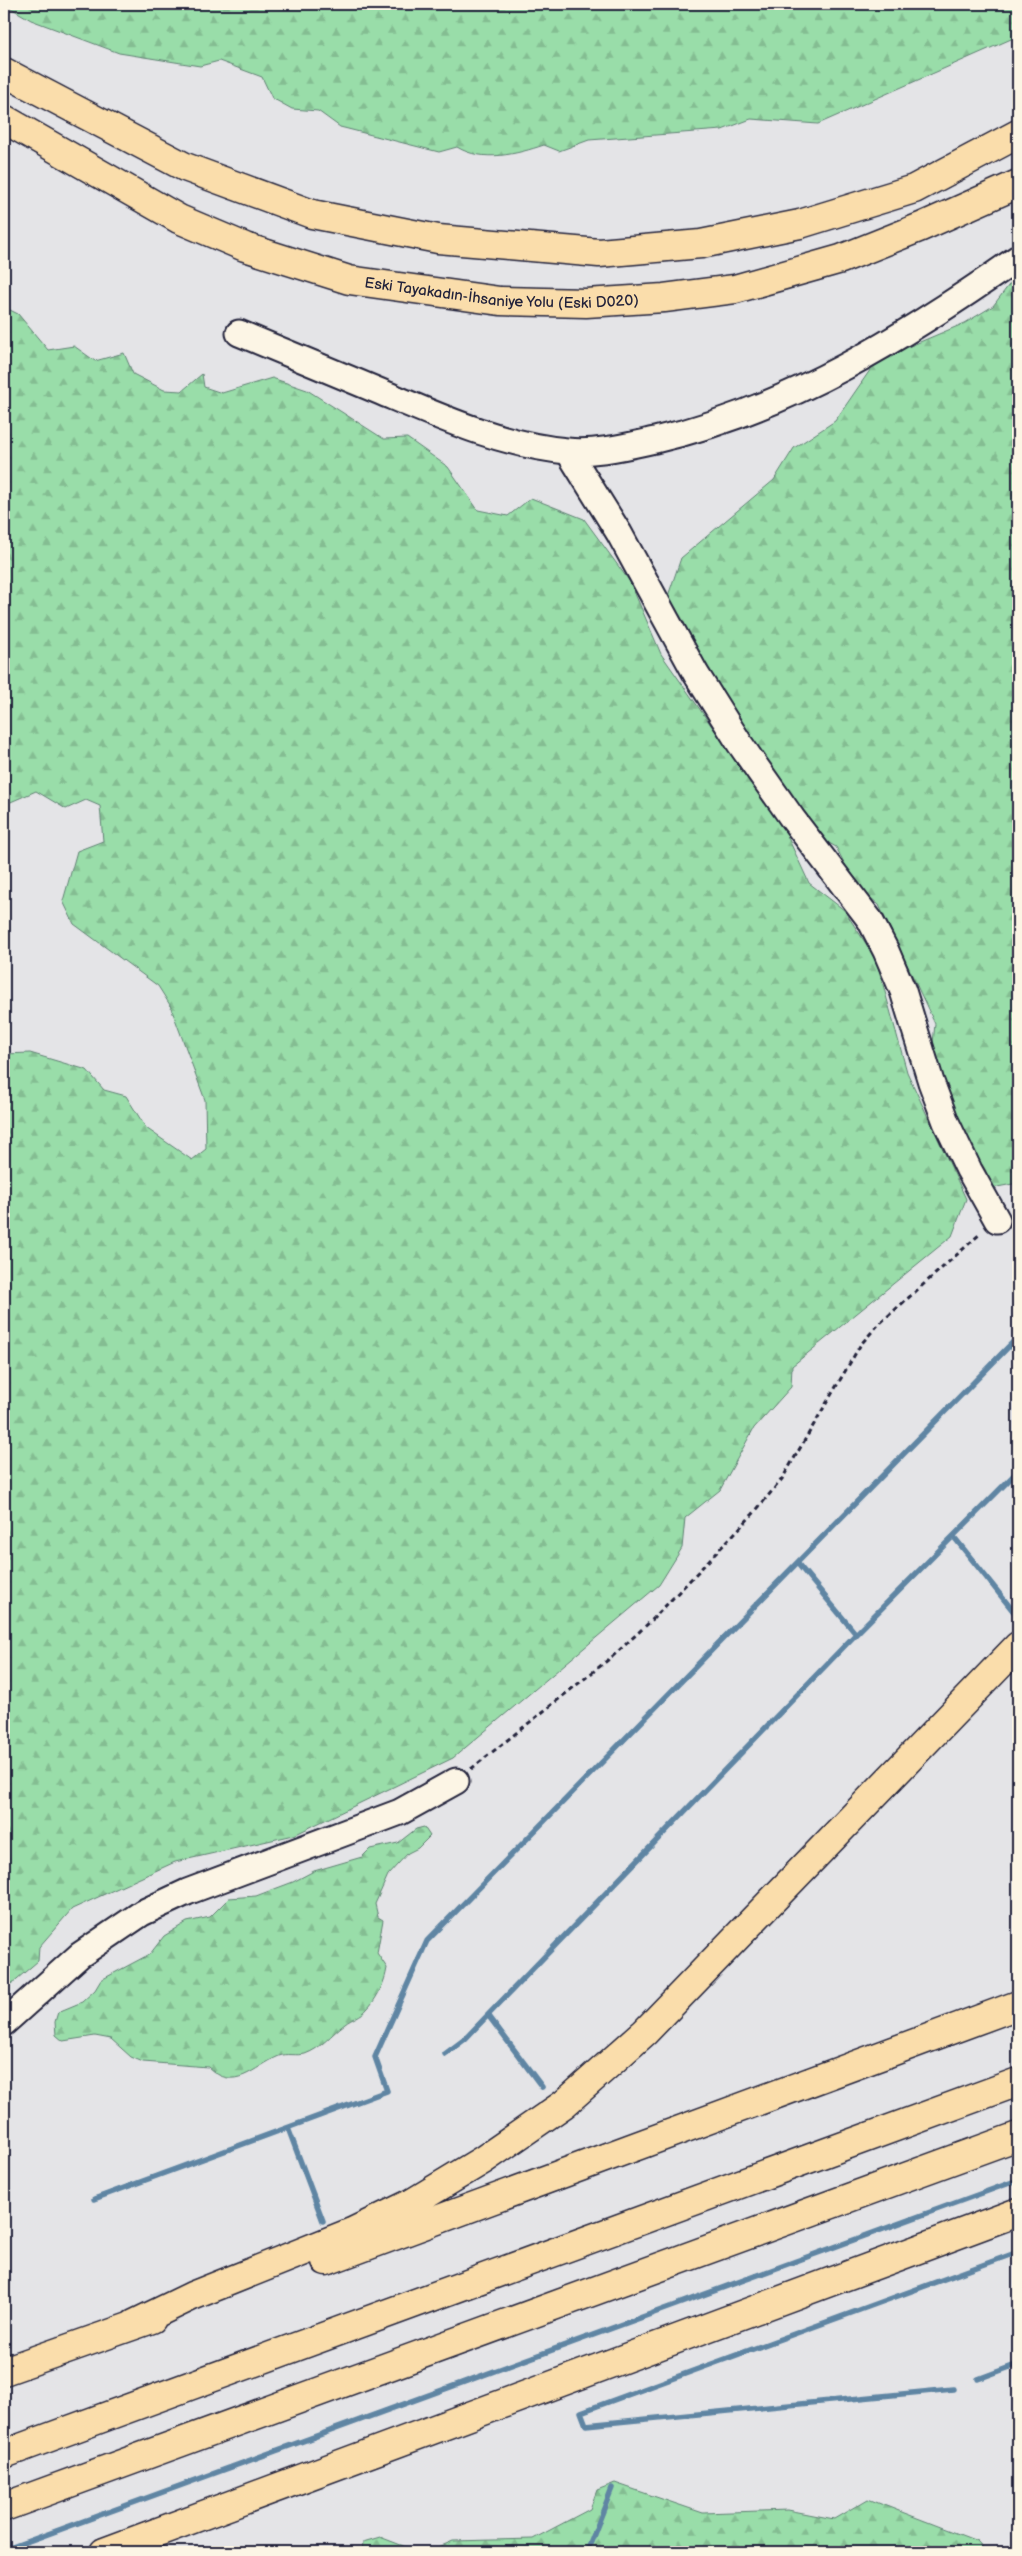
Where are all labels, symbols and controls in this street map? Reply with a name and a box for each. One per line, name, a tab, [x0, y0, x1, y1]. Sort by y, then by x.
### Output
street label: Eski Tayakadın-İhsaniye Yolu (Eski D020)	[363, 273, 639, 313]

